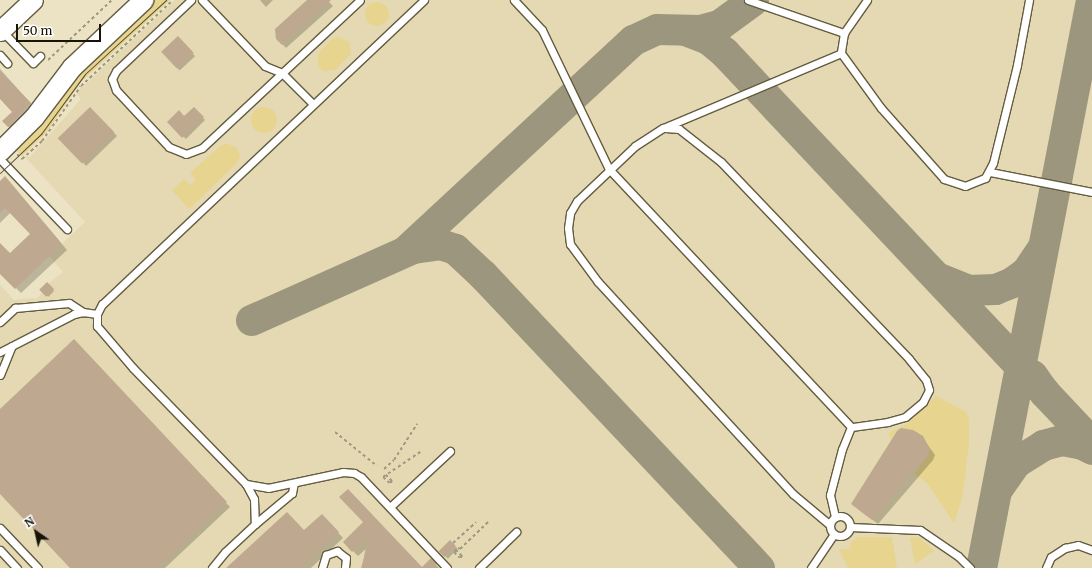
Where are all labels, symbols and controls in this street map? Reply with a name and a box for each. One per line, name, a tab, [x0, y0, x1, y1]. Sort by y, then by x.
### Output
scale bar	[18, 16, 103, 42]
text: 50 m	[23, 23, 52, 38]
north arrow	[16, 512, 56, 552]
text: N	[22, 514, 37, 530]

